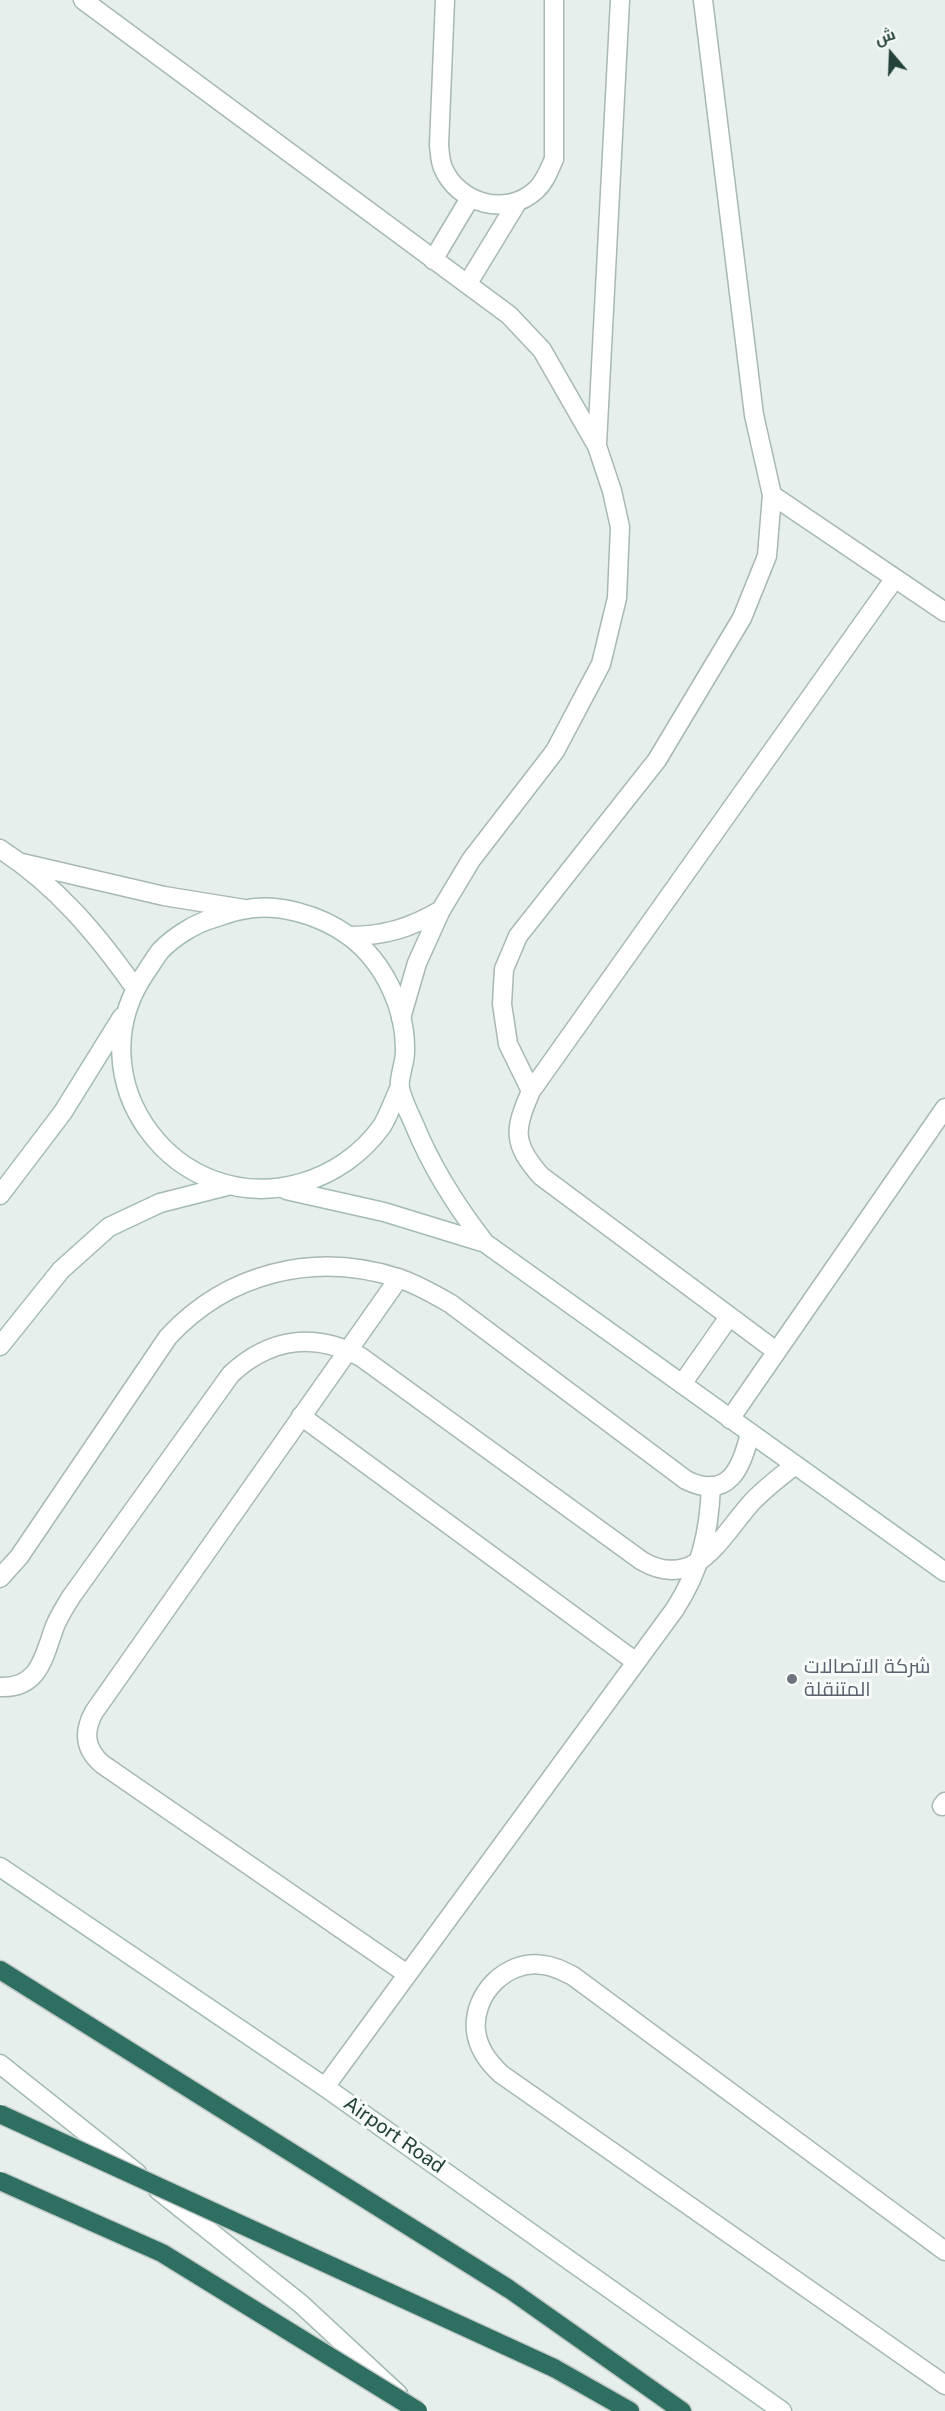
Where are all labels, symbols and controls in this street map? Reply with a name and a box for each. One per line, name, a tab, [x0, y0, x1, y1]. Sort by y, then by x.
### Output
north arrow	[861, 24, 921, 84]
text: ش	[872, 24, 898, 49]
place label: شركة الاتصالات المتنقلة	[804, 1655, 930, 1702]
marker: شركة الاتصالات المتنقلة	[785, 1672, 799, 1686]
street label: Airport Road	[339, 2091, 449, 2179]

